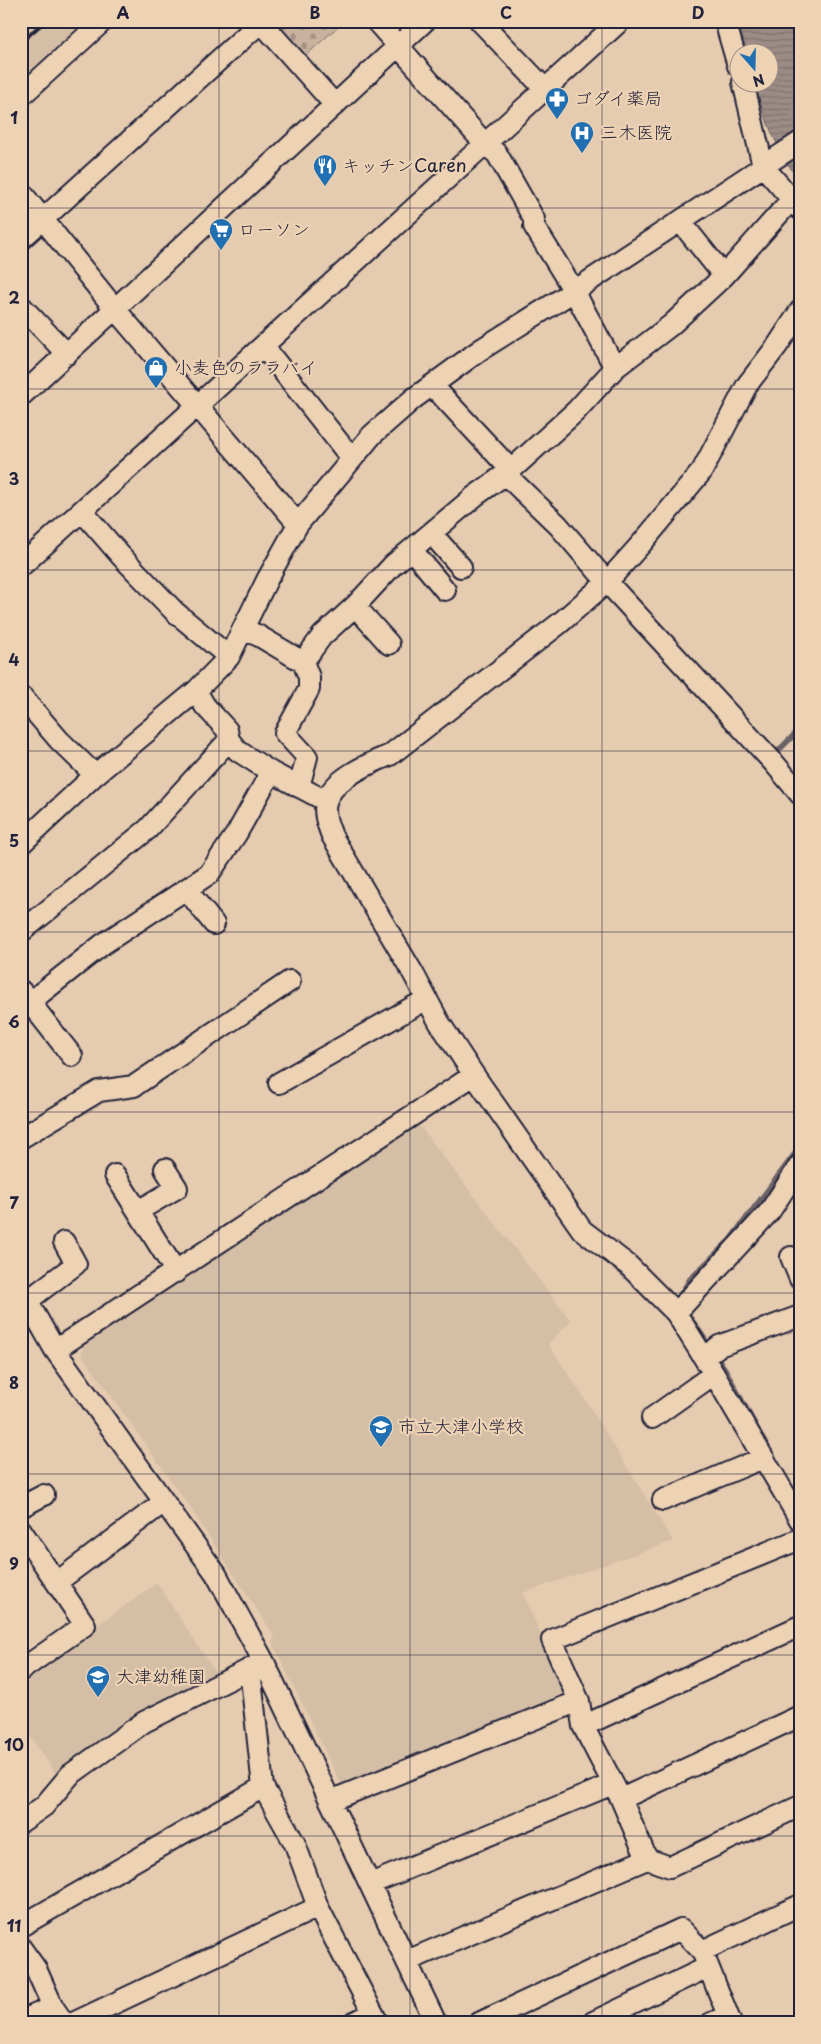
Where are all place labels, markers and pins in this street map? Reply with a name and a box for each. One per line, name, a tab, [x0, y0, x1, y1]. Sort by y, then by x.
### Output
place label: ゴダイ薬局	[574, 84, 662, 111]
pharmacy icon: ゴダイ薬局	[544, 86, 570, 120]
place label: 三木医院	[600, 118, 672, 145]
hospital icon: 三木医院	[569, 120, 595, 154]
place label: キッチンCaren	[342, 151, 467, 178]
restaurant icon: キッチンCaren	[312, 153, 338, 187]
place label: ローソン	[238, 215, 310, 242]
supermarket icon: ローソン	[208, 217, 234, 251]
place label: 小麦色のララバイ	[174, 353, 317, 380]
shop icon: 小麦色のララバイ	[143, 355, 169, 389]
place label: 市立大津小学校	[398, 1412, 524, 1439]
school or university icon: 市立大津小学校	[368, 1414, 394, 1448]
place label: 大津幼稚園	[116, 1662, 206, 1689]
school or university icon: 大津幼稚園	[85, 1664, 111, 1698]

